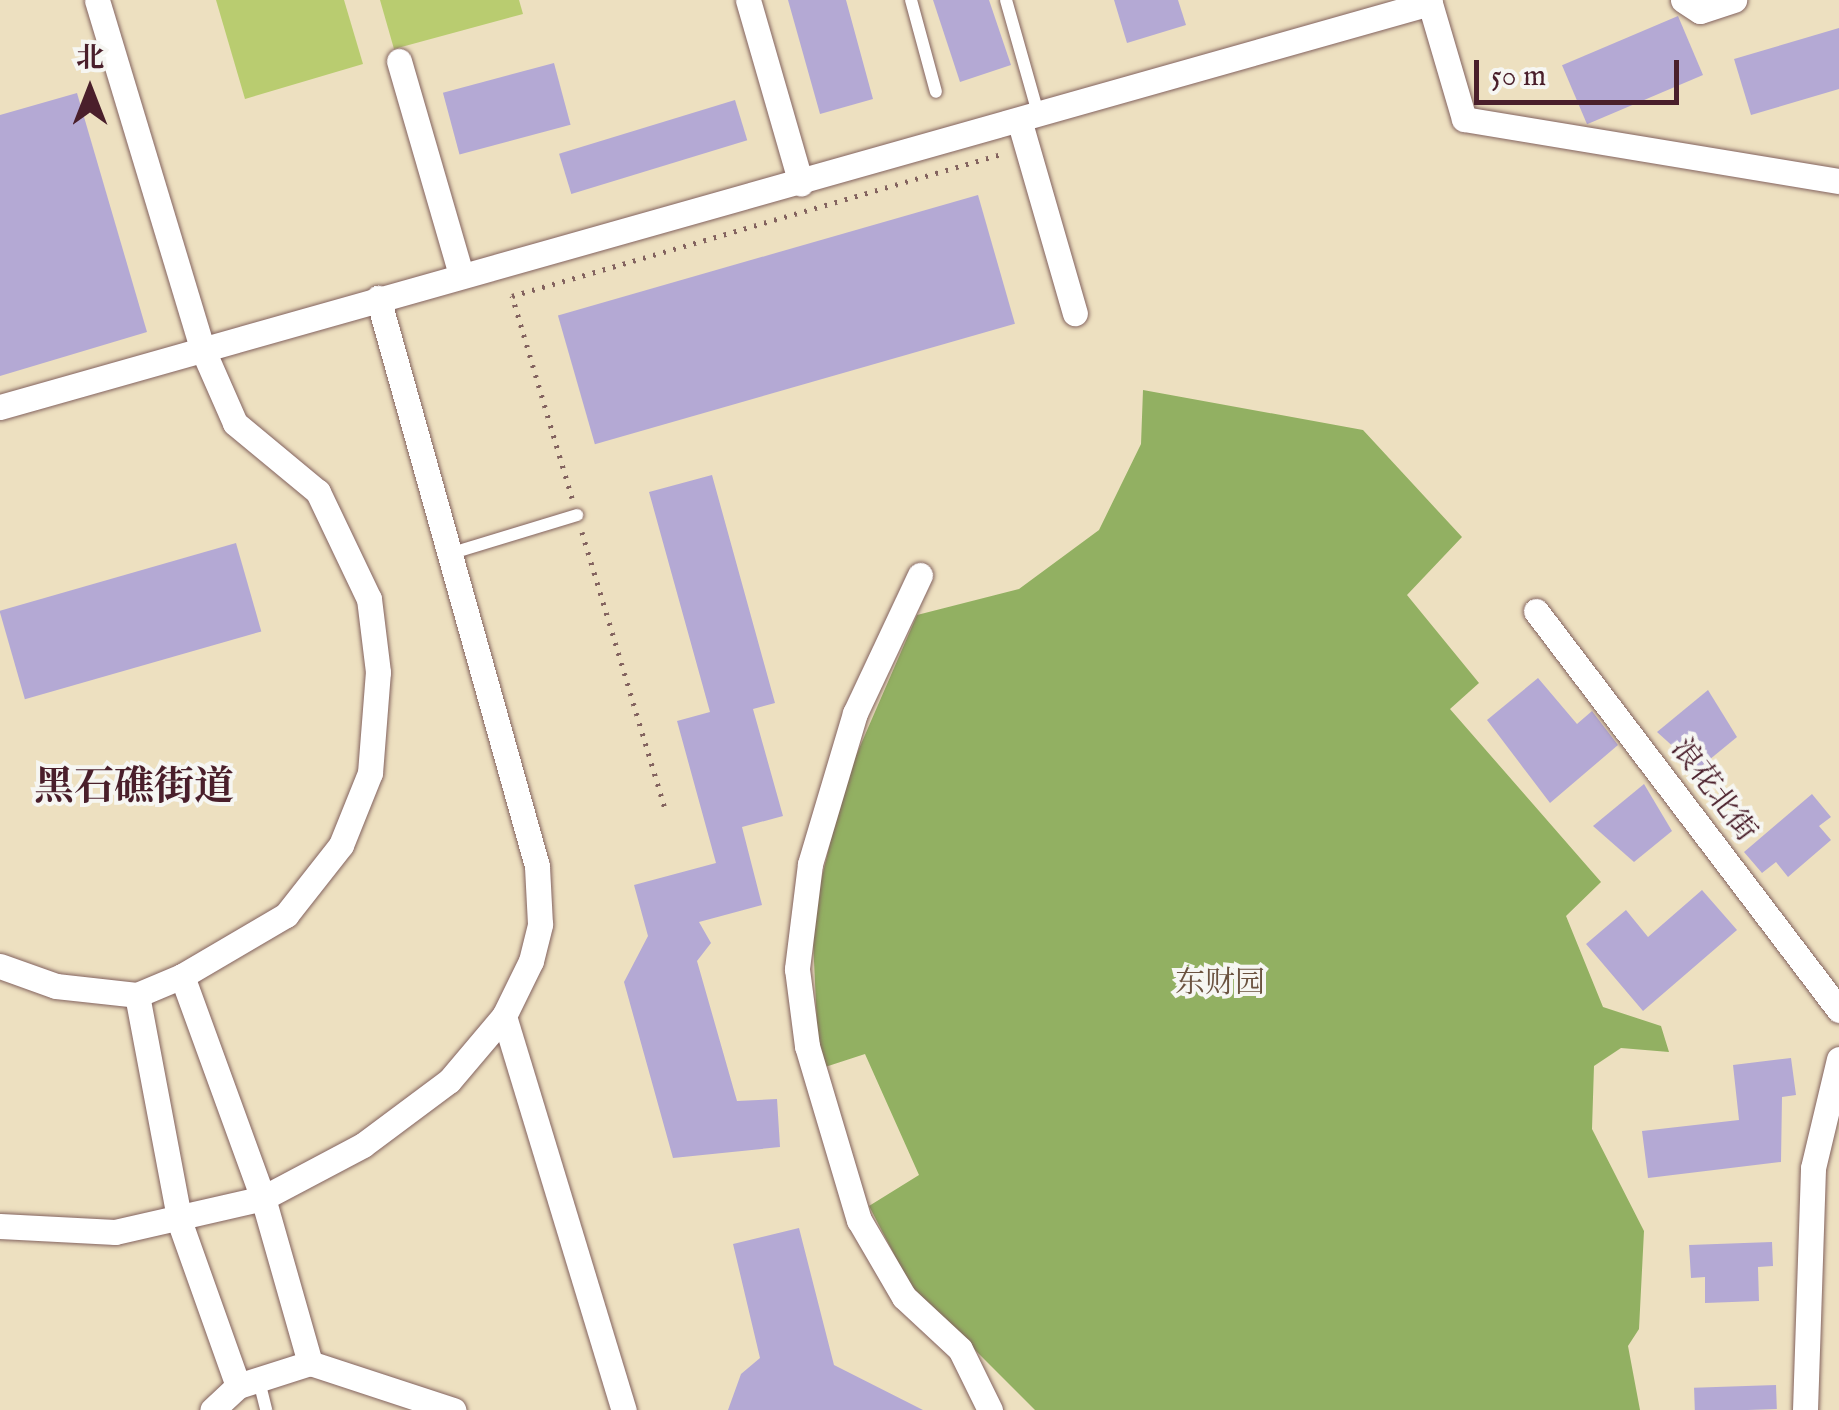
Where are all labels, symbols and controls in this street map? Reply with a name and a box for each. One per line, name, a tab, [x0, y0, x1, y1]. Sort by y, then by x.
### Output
north arrow	[40, 40, 140, 140]
scale bar	[1479, 40, 1684, 102]
text: 北	[76, 42, 104, 77]
text: 50 m	[1491, 58, 1546, 96]
street label: 浪花北街	[1663, 732, 1763, 850]
district label: 黑石礁街道	[34, 765, 234, 813]
park label: 东财园	[1175, 966, 1265, 1002]

